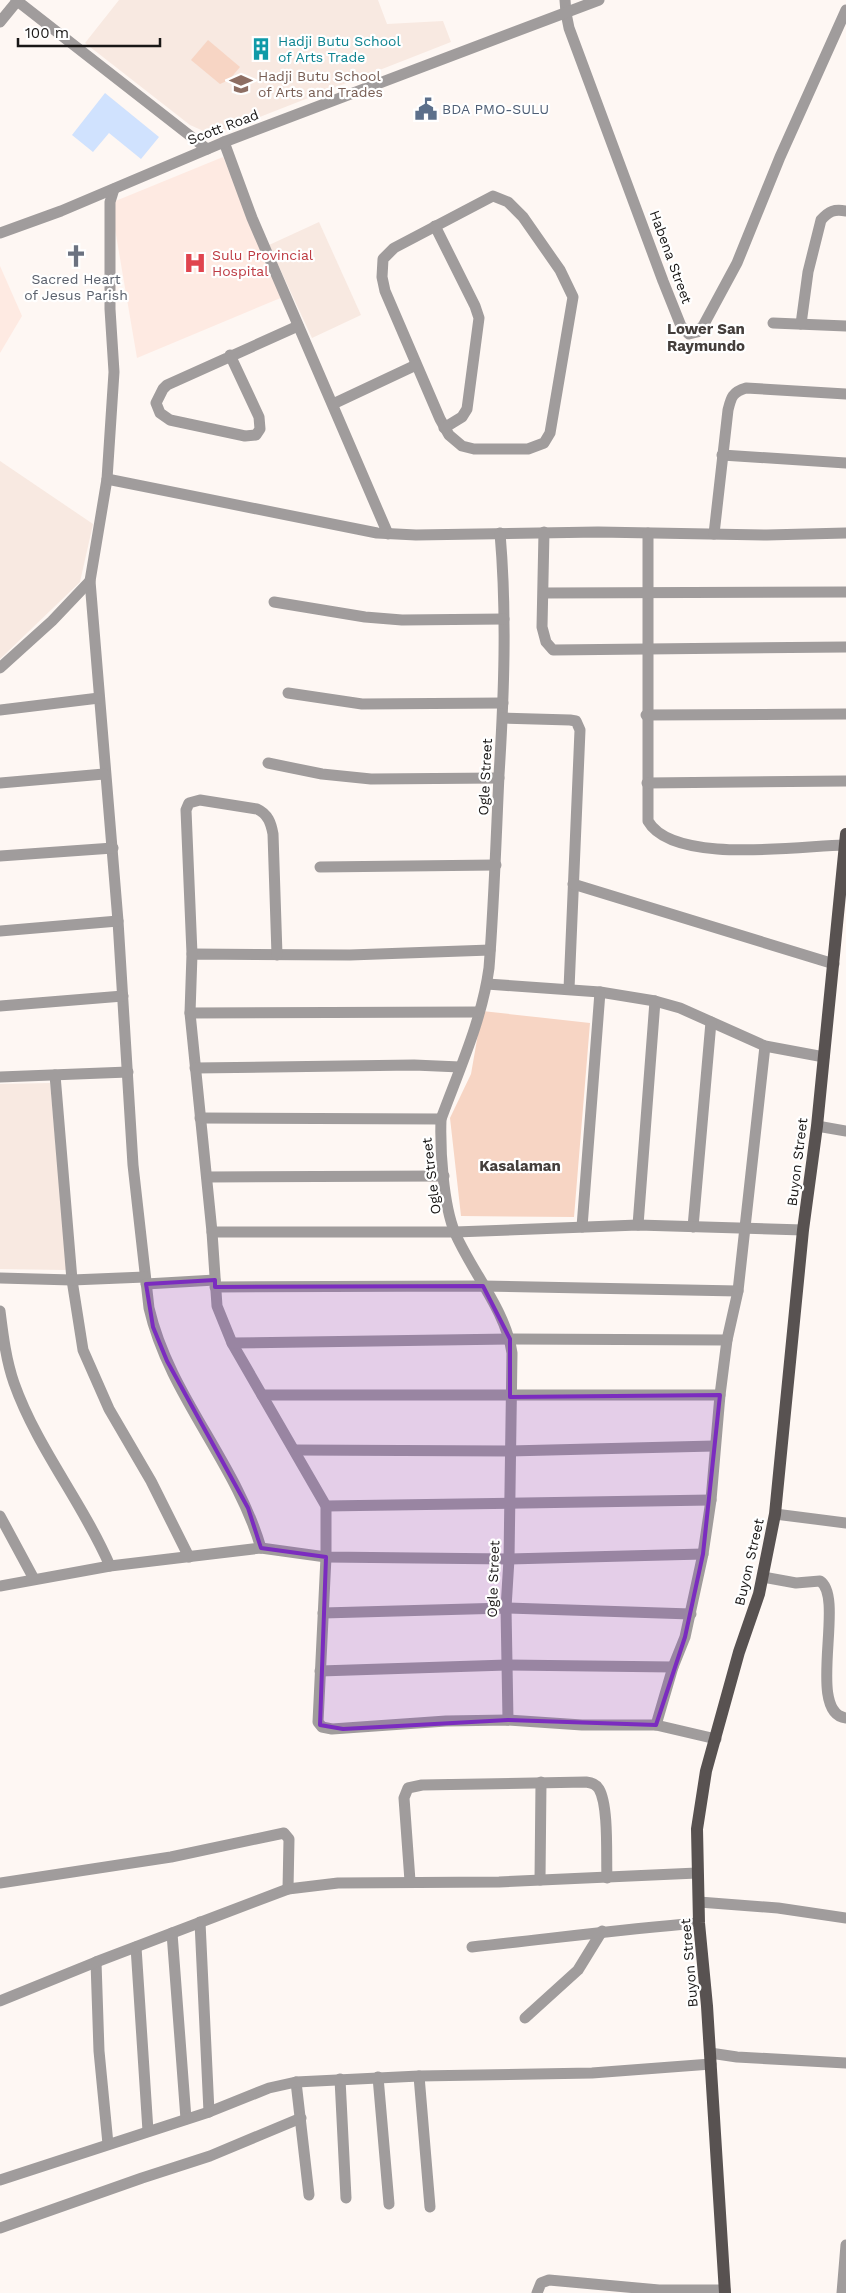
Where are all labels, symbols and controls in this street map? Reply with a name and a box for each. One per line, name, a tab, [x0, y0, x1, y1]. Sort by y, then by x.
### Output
scale bar	[18, 15, 160, 47]
text: 100 m	[25, 24, 69, 42]
place label: Hadji Butu School of Arts Trade	[278, 33, 401, 65]
building icon: Hadji Butu School of Arts Trade	[248, 36, 274, 62]
place label: Hadji Butu School of Arts and Trades	[258, 68, 383, 100]
school or university icon: Hadji Butu School of Arts and Trades	[228, 71, 254, 97]
public building icon: BDA PMO-SULU	[413, 96, 439, 122]
place label: BDA PMO-SULU	[442, 101, 549, 117]
street label: Scott Road	[185, 106, 261, 148]
street label: Habena Street	[647, 208, 695, 306]
church icon: Sacred Heart of Jesus Parish	[63, 243, 89, 269]
place label: Sulu Provincial Hospital	[212, 247, 314, 279]
hospital icon: Sulu Provincial Hospital	[182, 250, 208, 276]
place label: Sacred Heart of Jesus Parish	[24, 271, 128, 303]
district label: Lower San Raymundo	[667, 320, 745, 355]
street label: Ogle Street	[475, 738, 495, 816]
street label: Buyon Street	[784, 1117, 810, 1207]
street label: Ogle Street	[418, 1137, 444, 1215]
district label: Kasalaman	[479, 1157, 561, 1175]
street label: Buyon Street	[731, 1517, 767, 1607]
street label: Ogle Street	[484, 1540, 502, 1618]
street label: Buyon Street	[677, 1918, 701, 2008]

